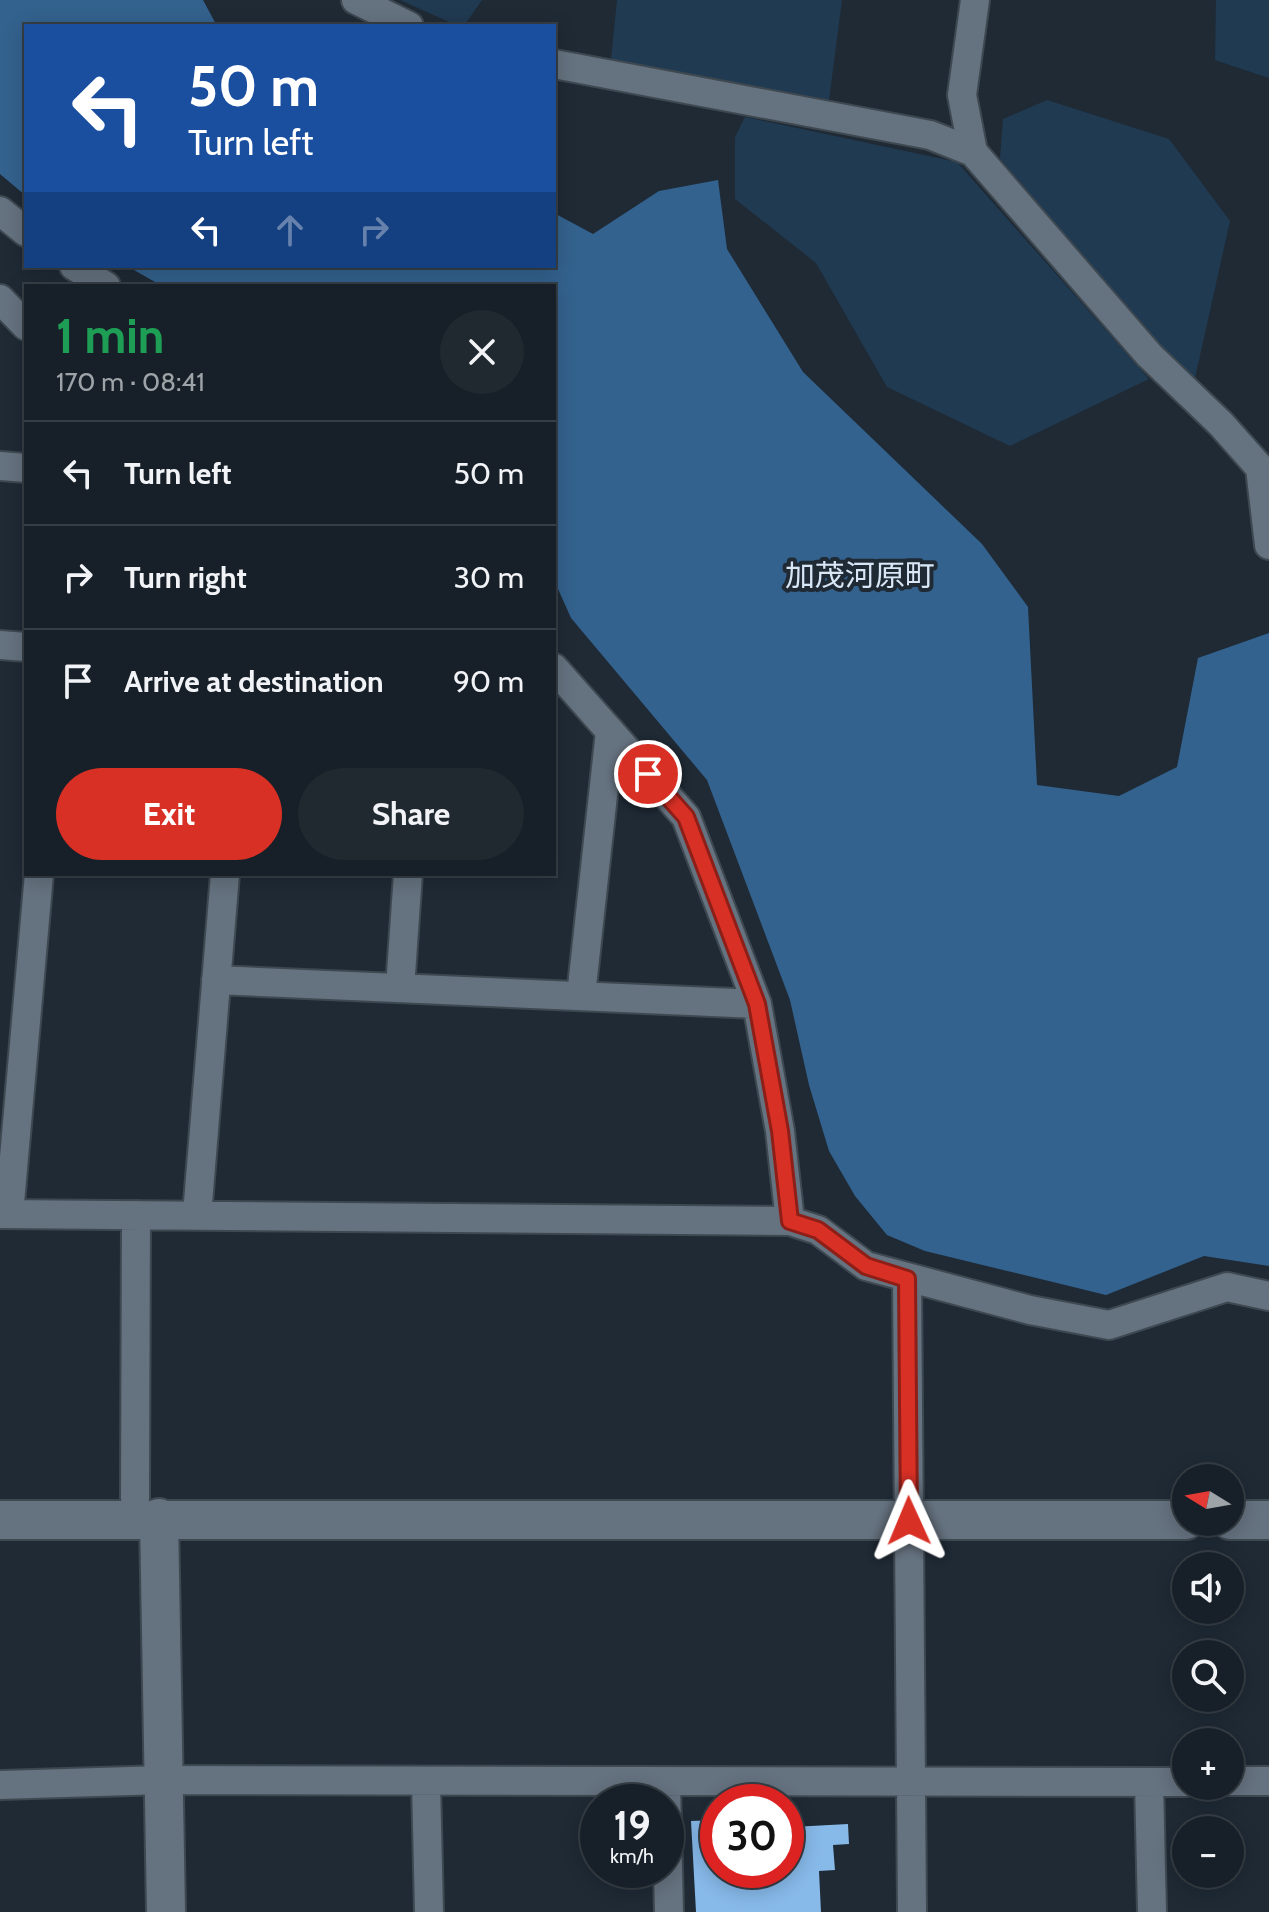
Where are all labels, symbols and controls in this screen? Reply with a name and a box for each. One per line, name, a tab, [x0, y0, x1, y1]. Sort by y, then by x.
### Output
text: 50 m	[188, 52, 319, 120]
icon: left	[56, 56, 160, 160]
text: Turn left	[188, 120, 313, 164]
icon: left	[184, 208, 228, 252]
icon: ahead	[268, 208, 312, 252]
icon: right	[352, 208, 396, 252]
text: 1 min	[56, 307, 164, 365]
button: close	[440, 310, 524, 394]
text: 170 m · 08:41	[56, 366, 205, 398]
icon: left	[56, 451, 100, 495]
text: Turn left	[124, 455, 232, 492]
text: 50 m	[454, 455, 524, 492]
icon: right	[56, 555, 100, 599]
district label: 加茂河原町	[785, 557, 935, 594]
text: Turn right	[124, 559, 247, 596]
text: 30 m	[454, 559, 524, 596]
icon: arrive	[56, 659, 100, 703]
text: Arrive at destination	[124, 663, 384, 700]
text: 90 m	[453, 663, 524, 700]
pin	[614, 740, 682, 808]
icon: arrive	[626, 752, 670, 796]
button: Exit	[56, 768, 282, 860]
button: Share	[298, 768, 524, 860]
north arrow	[1172, 1464, 1244, 1536]
map controls	[1172, 1464, 1244, 1888]
position arrow	[867, 1479, 951, 1563]
button: sound	[1172, 1552, 1244, 1624]
button: search	[1172, 1640, 1244, 1712]
button: +	[1172, 1728, 1244, 1800]
speed limit sign: 30	[700, 1784, 804, 1888]
text: 19	[613, 1801, 651, 1850]
button: −	[1172, 1816, 1244, 1888]
text: km/h	[610, 1844, 654, 1868]

